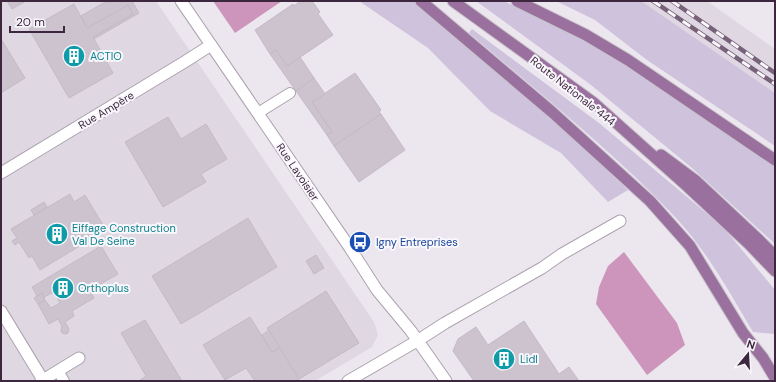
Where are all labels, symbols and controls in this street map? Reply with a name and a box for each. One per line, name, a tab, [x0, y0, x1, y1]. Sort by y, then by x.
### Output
scale bar	[10, 8, 64, 34]
text: 20 m	[16, 14, 45, 30]
building icon: ACTIO	[61, 43, 87, 69]
place label: ACTIO	[90, 49, 122, 63]
street label: Route Nationale°444	[528, 53, 619, 129]
street label: Rue Ampère	[76, 88, 136, 132]
street label: Rue Lavoisier	[274, 140, 322, 204]
building icon: Eiffage Construction Val De Seine	[44, 221, 70, 247]
place label: Eiffage Construction Val De Seine	[72, 221, 176, 248]
bus stop icon: Igny Entreprises	[347, 229, 373, 255]
place label: Igny Entreprises	[376, 235, 458, 249]
building icon: Orthoplus	[50, 275, 76, 301]
place label: Orthoplus	[78, 281, 129, 295]
north arrow	[728, 334, 768, 374]
text: N	[745, 337, 757, 352]
building icon: Lidl	[491, 346, 517, 372]
place label: Lidl	[520, 352, 538, 366]

